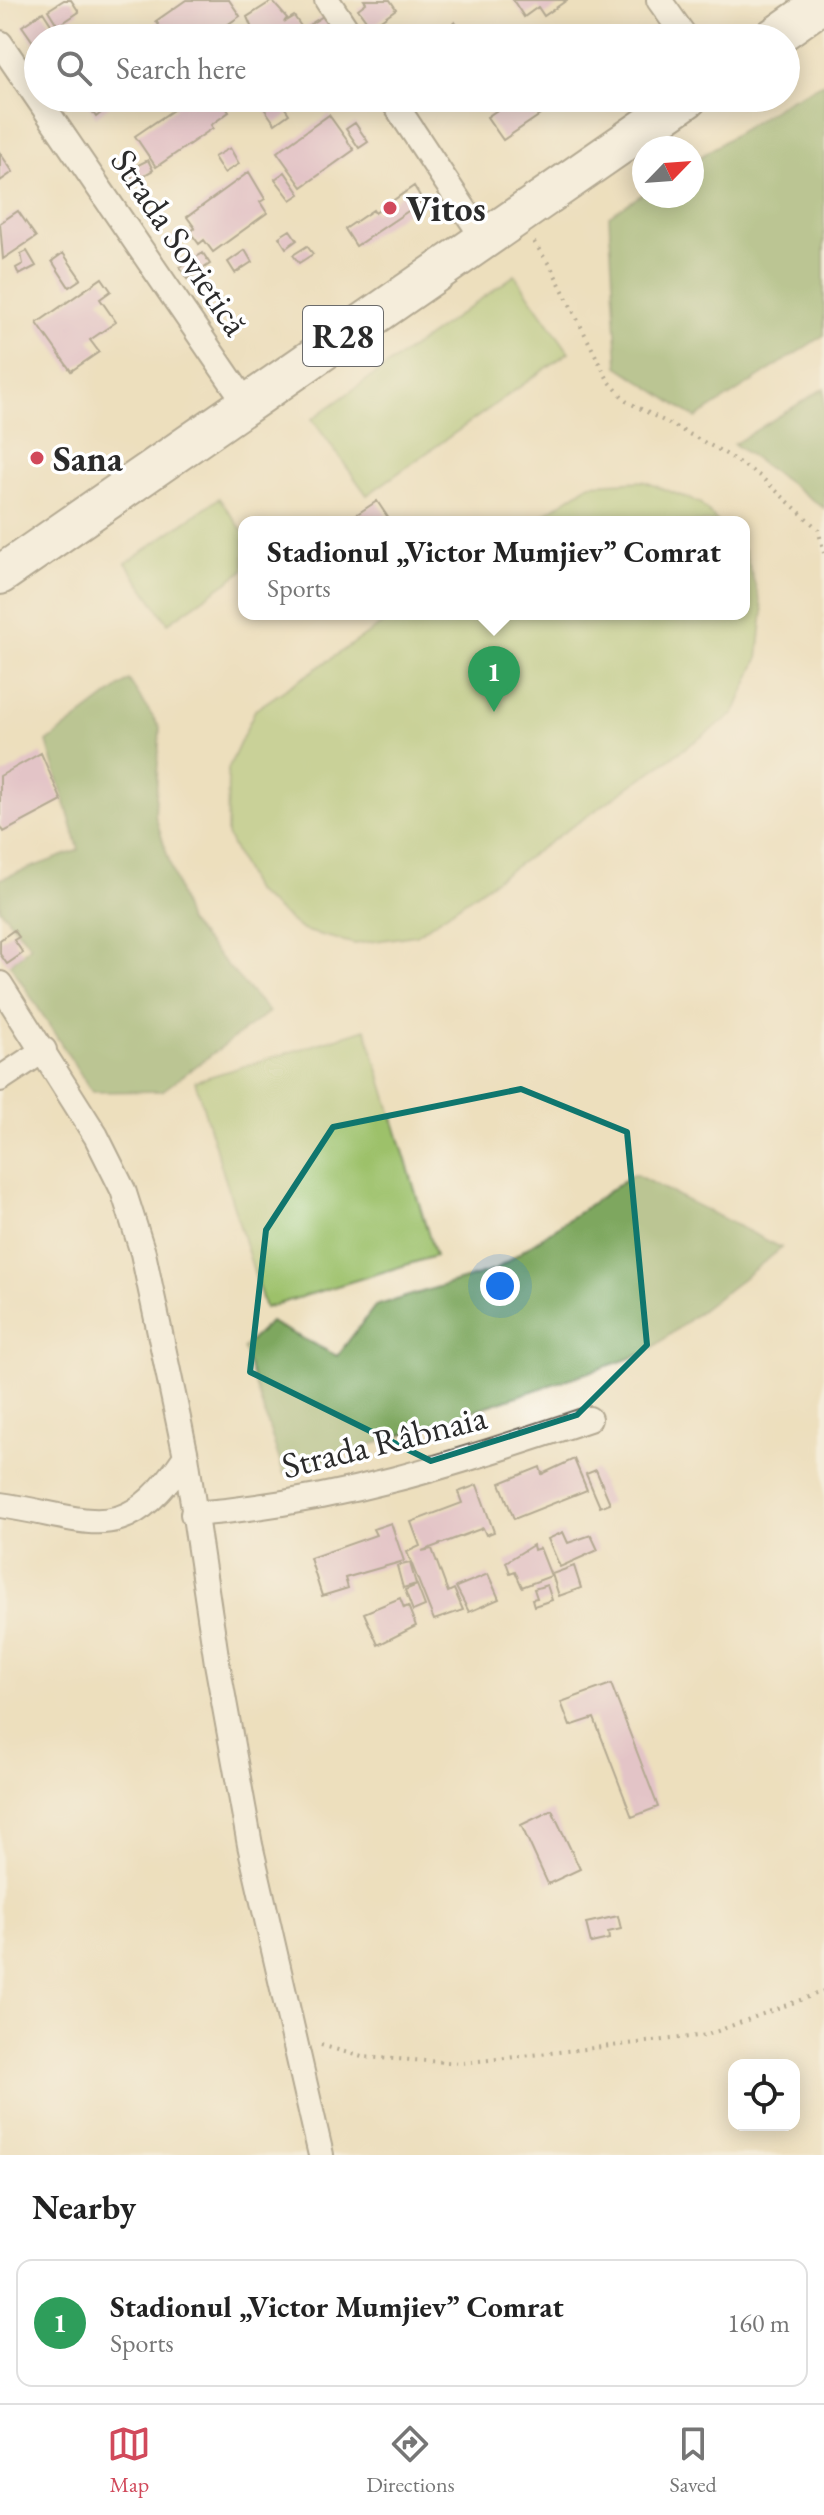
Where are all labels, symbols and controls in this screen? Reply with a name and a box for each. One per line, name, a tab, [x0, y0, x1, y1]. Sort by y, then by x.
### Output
search box	[24, 24, 800, 112]
icon: search	[52, 46, 96, 90]
text: Search here	[116, 49, 246, 88]
north arrow	[632, 136, 704, 208]
street label: Strada Sovietică	[100, 140, 260, 345]
place label: Vitos	[406, 185, 486, 232]
marker: Vitos	[381, 199, 399, 217]
road number: R28	[303, 306, 383, 366]
place label: Sana	[53, 435, 123, 482]
marker: Sana	[28, 449, 46, 467]
popup	[238, 516, 750, 620]
text: Stadionul „Victor Mumjiev” Comrat	[267, 532, 721, 571]
text: Sports	[267, 571, 331, 605]
pin: 1	[468, 646, 520, 712]
your location	[480, 1266, 520, 1306]
street label: Strada Râbnaia	[277, 1393, 492, 1489]
map controls	[728, 2059, 800, 2131]
button: locate	[728, 2059, 800, 2131]
text: Nearby	[32, 2185, 136, 2229]
text: Stadionul „Victor Mumjiev” Comrat	[110, 2287, 564, 2326]
text: 1	[53, 2306, 67, 2340]
text: 160 m	[727, 2306, 790, 2340]
text: Sports	[110, 2326, 174, 2360]
tab: Map	[107, 2422, 151, 2499]
tab: Directions	[366, 2422, 455, 2499]
tab: Saved	[669, 2422, 717, 2499]

